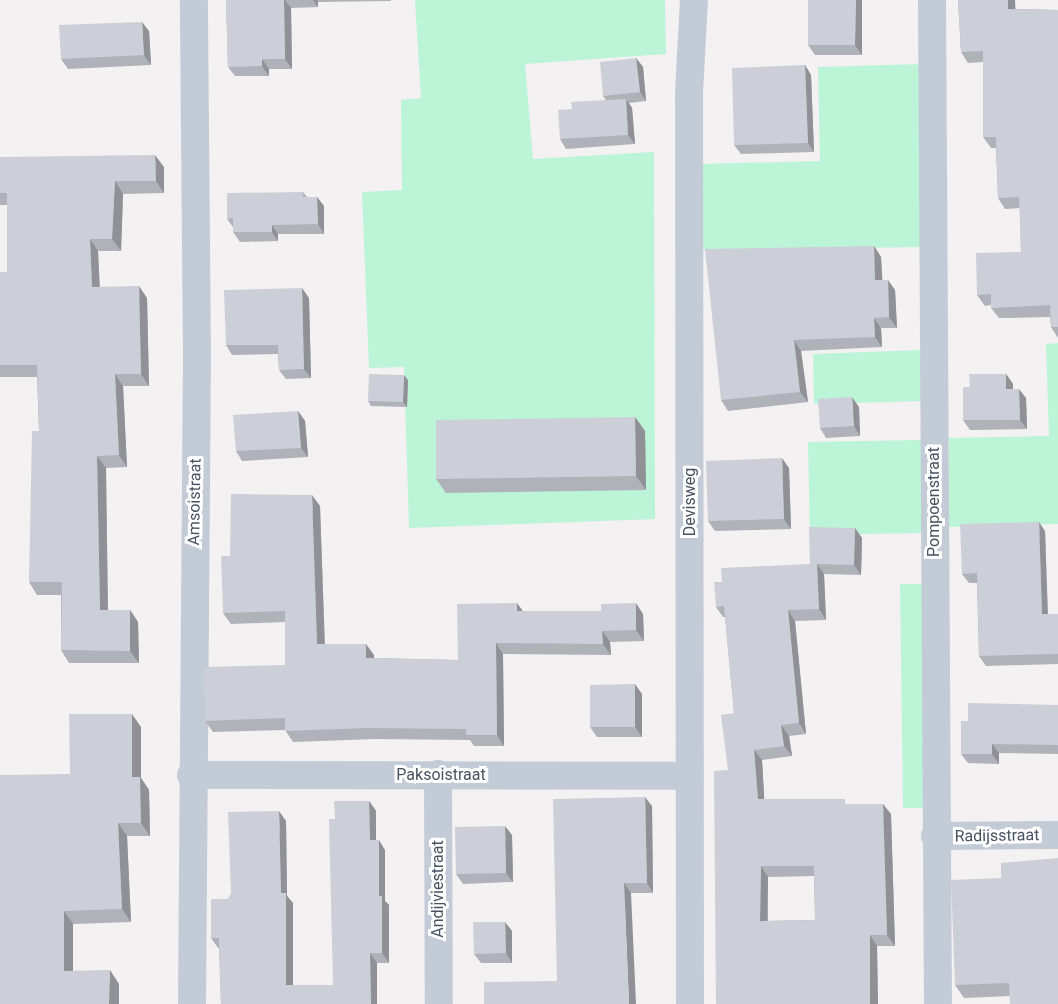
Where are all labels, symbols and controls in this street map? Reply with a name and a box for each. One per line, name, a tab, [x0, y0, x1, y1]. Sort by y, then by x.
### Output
street label: Pompoenstraat	[924, 447, 944, 557]
street label: Amsoistraat	[185, 458, 205, 546]
street label: Devisweg	[680, 468, 700, 536]
street label: Paksoistraat	[396, 765, 486, 785]
street label: Radijsstraat	[954, 826, 1040, 846]
street label: Andijviestraat	[428, 840, 448, 938]

